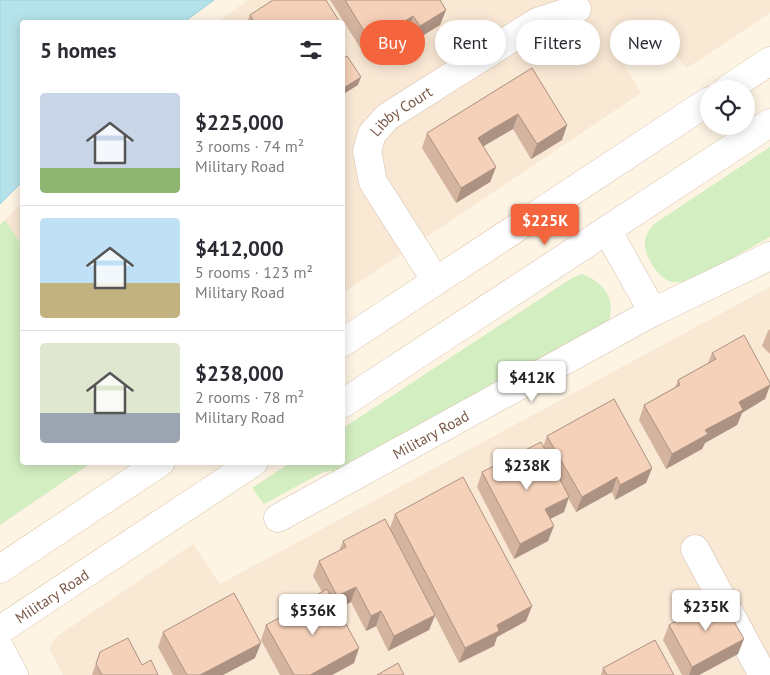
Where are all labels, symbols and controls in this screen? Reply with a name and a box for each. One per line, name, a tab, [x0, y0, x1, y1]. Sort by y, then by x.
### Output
chip: Buy	[360, 20, 425, 65]
chip: Rent	[435, 20, 506, 65]
chip: Filters	[516, 20, 600, 65]
chip: New	[610, 20, 680, 65]
icon: filters	[297, 36, 325, 64]
text: 5 homes	[40, 37, 116, 64]
map controls	[700, 80, 755, 135]
button: locate	[700, 80, 755, 135]
street label: Libby Court	[365, 82, 435, 140]
text: $225,000	[195, 109, 284, 136]
icon: home	[80, 113, 140, 173]
text: 3 rooms · 74 m²	[195, 136, 304, 156]
text: Military Road	[195, 156, 285, 176]
pin: $225K	[510, 204, 580, 246]
text: $225K	[522, 210, 568, 230]
text: $412,000	[195, 235, 284, 262]
icon: home	[80, 238, 140, 298]
text: 5 rooms · 123 m²	[195, 262, 313, 282]
text: Military Road	[195, 282, 285, 302]
text: $238,000	[195, 360, 284, 387]
pin: $412K	[497, 360, 567, 403]
icon: home	[80, 363, 140, 423]
text: $412K	[509, 367, 555, 387]
text: 2 rooms · 78 m²	[195, 387, 304, 407]
street label: Military Road	[389, 406, 472, 463]
text: Military Road	[195, 407, 285, 427]
pin: $238K	[492, 448, 562, 491]
text: $238K	[504, 455, 550, 475]
street label: Military Road	[11, 565, 92, 627]
pin: $235K	[671, 590, 741, 632]
pin: $536K	[278, 594, 348, 636]
text: $235K	[683, 596, 729, 616]
text: $536K	[290, 600, 336, 620]

